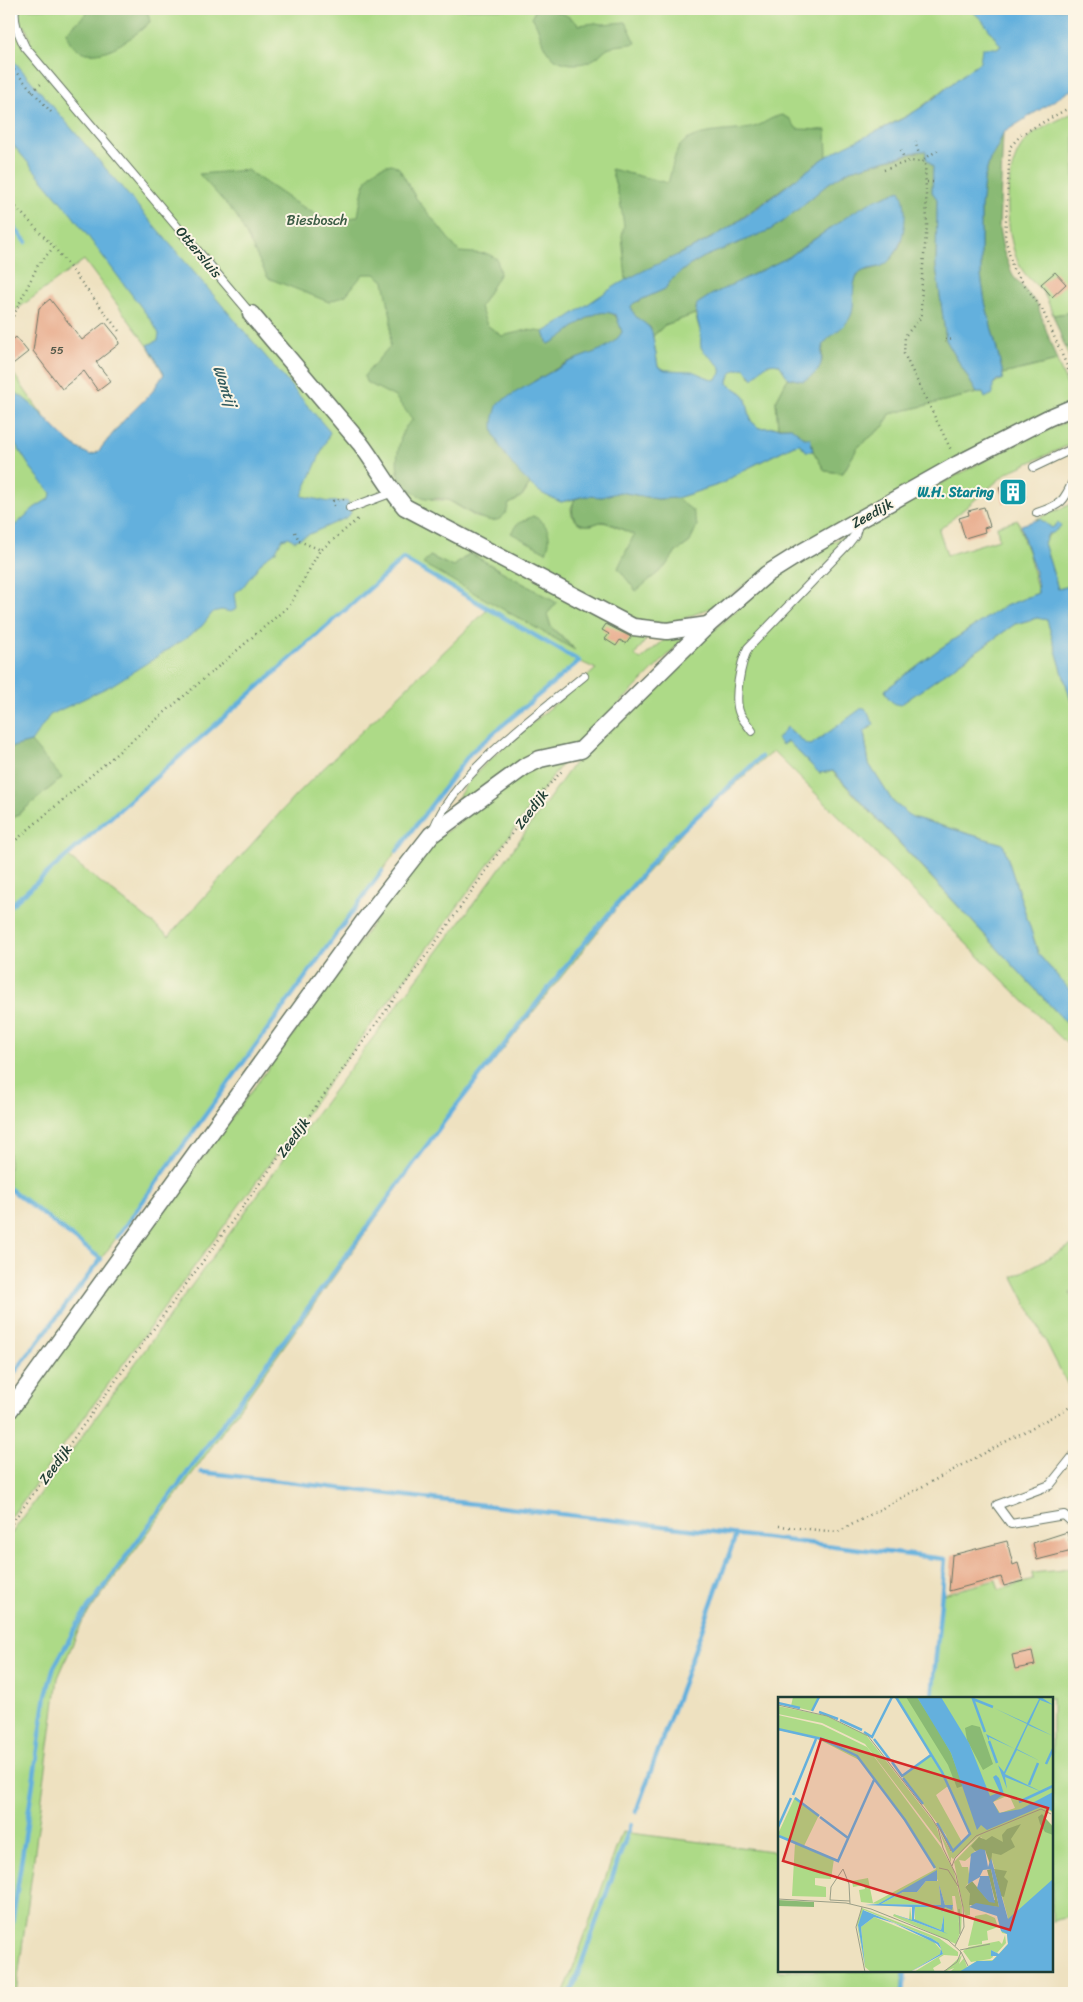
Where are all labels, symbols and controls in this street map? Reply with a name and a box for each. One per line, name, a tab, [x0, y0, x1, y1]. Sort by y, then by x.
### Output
park label: Biesbosch	[287, 208, 347, 233]
street label: Ottersluis	[169, 221, 228, 284]
house number: 55	[50, 341, 64, 360]
water label: Wantij	[206, 362, 246, 414]
building icon: W.H. Staring	[998, 477, 1028, 507]
place label: W.H. Staring	[917, 480, 995, 505]
street label: Zeedijk	[846, 492, 898, 535]
street label: Zeedijk	[508, 784, 555, 835]
street label: Zeedijk	[270, 1112, 317, 1163]
street label: Zeedijk	[32, 1439, 79, 1490]
inset map	[778, 1697, 1053, 1972]

